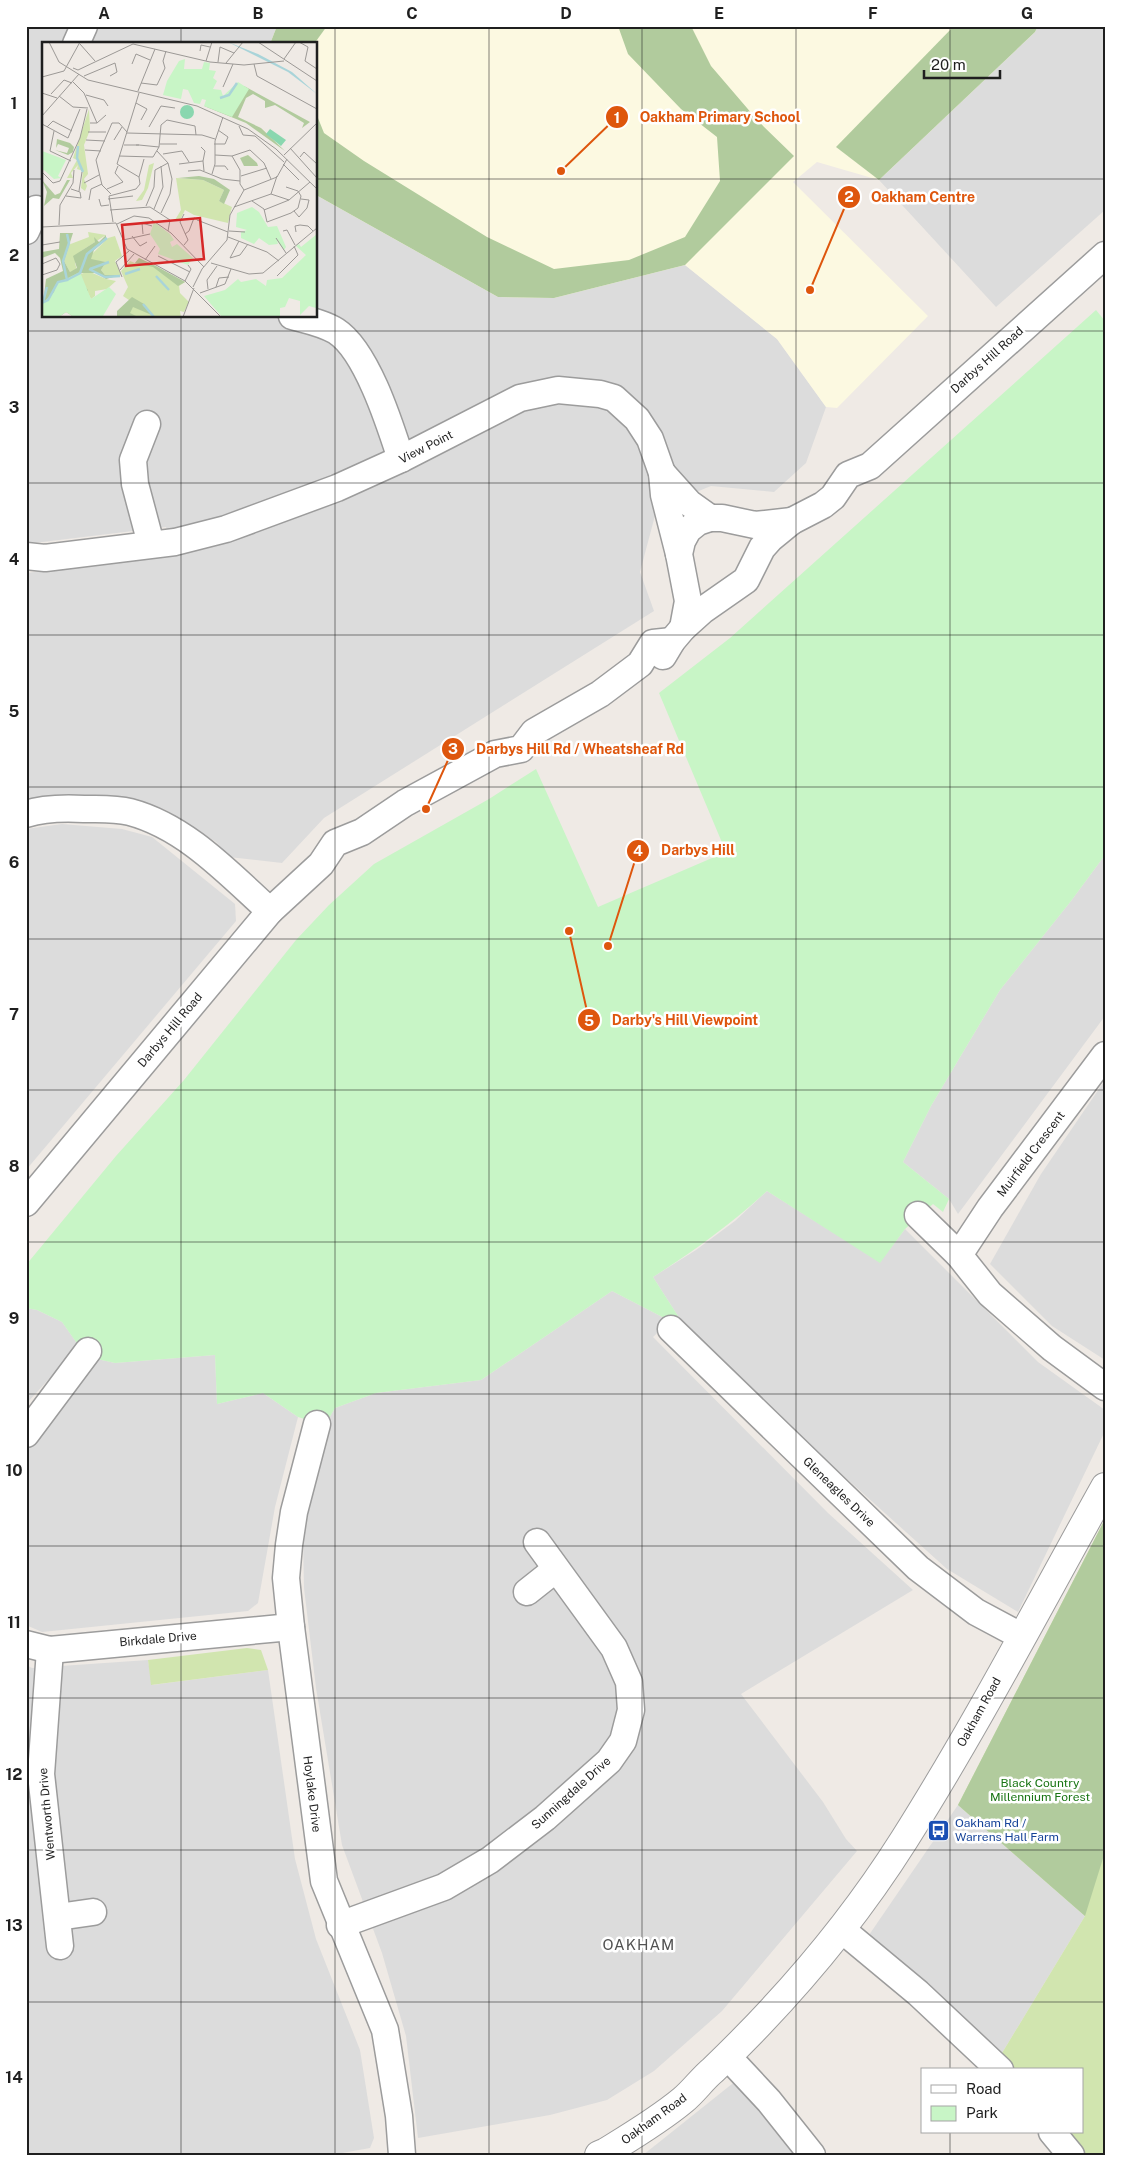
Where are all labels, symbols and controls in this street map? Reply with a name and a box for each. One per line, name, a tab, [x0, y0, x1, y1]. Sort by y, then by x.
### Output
text: A	[98, 4, 110, 23]
text: B	[253, 4, 264, 23]
text: C	[406, 4, 418, 23]
text: D	[560, 4, 572, 23]
text: E	[714, 4, 724, 23]
text: F	[868, 4, 878, 23]
text: G	[1021, 4, 1033, 23]
inset map	[42, 42, 318, 318]
scale bar	[924, 48, 1000, 80]
text: 20 m	[931, 56, 966, 73]
text: 1	[11, 94, 17, 113]
callout: Oakham Primary School	[605, 103, 810, 132]
text: 1	[614, 109, 620, 126]
text: Oakham Primary School	[640, 109, 801, 125]
callout: Oakham Centre	[836, 183, 985, 212]
text: 2	[844, 188, 854, 205]
text: Oakham Centre	[871, 189, 975, 205]
text: 2	[9, 246, 19, 265]
street label: Darbys Hill Road	[948, 324, 1026, 396]
text: 3	[9, 398, 19, 417]
street label: View Point	[397, 427, 456, 467]
text: 4	[9, 550, 20, 569]
text: 5	[9, 702, 20, 721]
callout: Darbys Hill Rd / Wheatsheaf Rd	[441, 735, 694, 764]
text: 3	[448, 740, 458, 757]
text: Darbys Hill Rd / Wheatsheaf Rd	[476, 741, 684, 757]
callout: Darbys Hill	[626, 836, 745, 865]
text: 4	[633, 842, 643, 859]
text: Darbys Hill	[661, 842, 735, 858]
text: 6	[9, 853, 19, 872]
street label: Darbys Hill Road	[135, 990, 205, 1070]
text: 7	[9, 1005, 19, 1024]
callout: Darby's Hill Viewpoint	[576, 1006, 768, 1035]
text: 5	[584, 1012, 594, 1029]
text: Darby's Hill Viewpoint	[612, 1012, 758, 1028]
street label: Muirfield Crescent	[994, 1108, 1068, 1200]
text: 8	[9, 1157, 20, 1176]
text: 9	[9, 1309, 19, 1328]
street label: Gleneagles Drive	[800, 1454, 878, 1530]
text: 10	[5, 1461, 23, 1480]
text: 11	[7, 1613, 21, 1632]
street label: Birkdale Drive	[119, 1629, 198, 1649]
street label: Oakham Road	[954, 1675, 1004, 1749]
street label: Sunningdale Drive	[529, 1754, 614, 1832]
street label: Hoylake Drive	[300, 1755, 324, 1833]
text: 12	[5, 1765, 23, 1784]
street label: Wentworth Drive	[36, 1767, 58, 1861]
park label: Black Country Millennium Forest	[990, 1776, 1090, 1804]
place label: Oakham Rd / Warrens Hall Farm	[955, 1816, 1059, 1844]
bus stop icon: Oakham Rd / Warrens Hall Farm	[927, 1818, 951, 1842]
text: 13	[5, 1916, 23, 1935]
district label: OAKHAM	[603, 1936, 675, 1953]
text: 14	[5, 2068, 23, 2087]
legend	[921, 2068, 1084, 2134]
text: Road	[966, 2080, 1002, 2097]
street label: Oakham Road	[619, 2091, 689, 2147]
text: Park	[966, 2104, 998, 2121]

